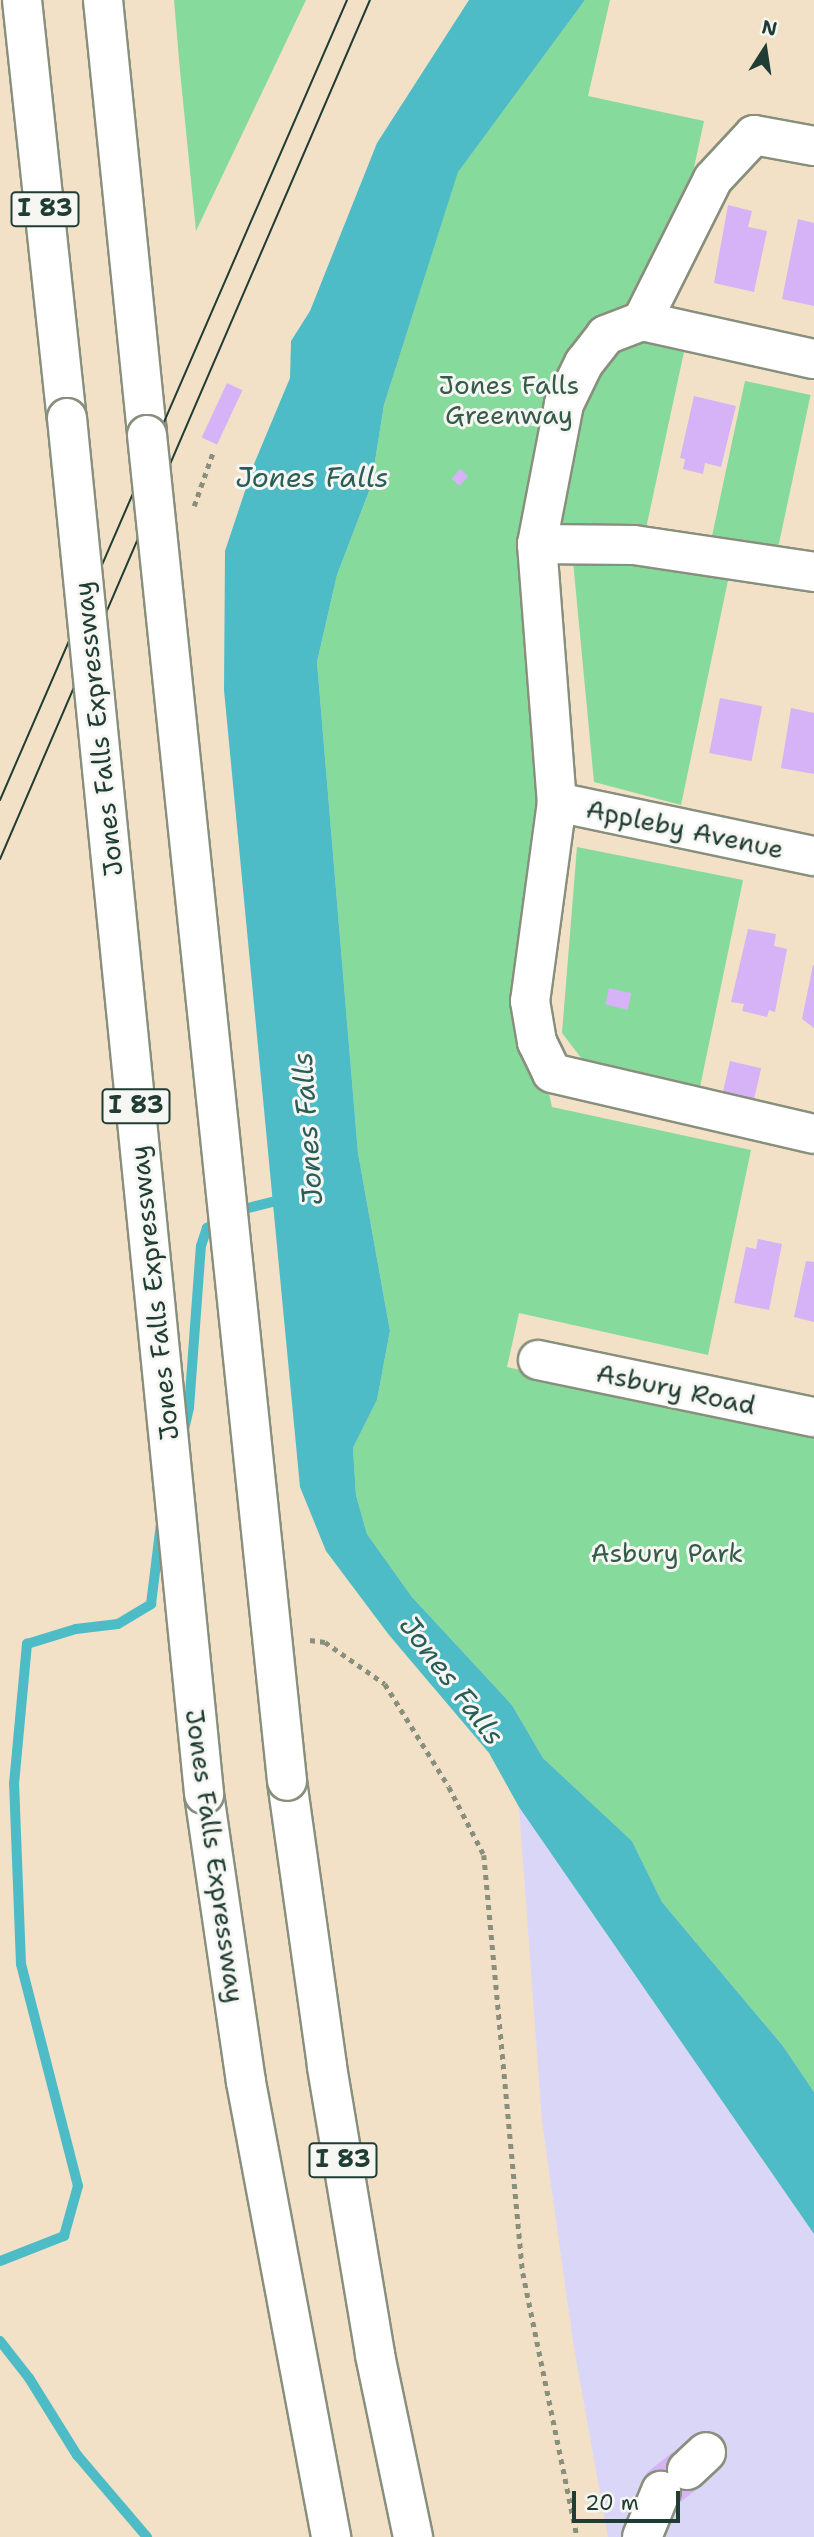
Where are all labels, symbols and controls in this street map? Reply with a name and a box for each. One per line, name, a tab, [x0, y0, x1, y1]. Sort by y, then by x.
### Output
north arrow	[730, 14, 800, 84]
text: N	[760, 14, 779, 42]
road number: I 83	[10, 188, 80, 230]
park label: Jones Falls Greenway	[439, 369, 579, 430]
water label: Jones Falls	[235, 460, 389, 494]
street label: Jones Falls Expressway	[67, 580, 129, 878]
street label: Appleby Avenue	[583, 793, 787, 865]
water label: Jones Falls	[285, 1051, 329, 1207]
road number: I 83	[101, 1086, 171, 1126]
street label: Jones Falls Expressway	[123, 1144, 185, 1442]
street label: Asbury Road	[594, 1357, 758, 1421]
park label: Asbury Park	[591, 1537, 743, 1569]
water label: Jones Falls	[392, 1609, 512, 1751]
street label: Jones Falls Expressway	[179, 1707, 251, 2005]
road number: I 83	[308, 2140, 378, 2180]
scale bar	[576, 2478, 684, 2522]
text: 20 m	[585, 2489, 639, 2517]

